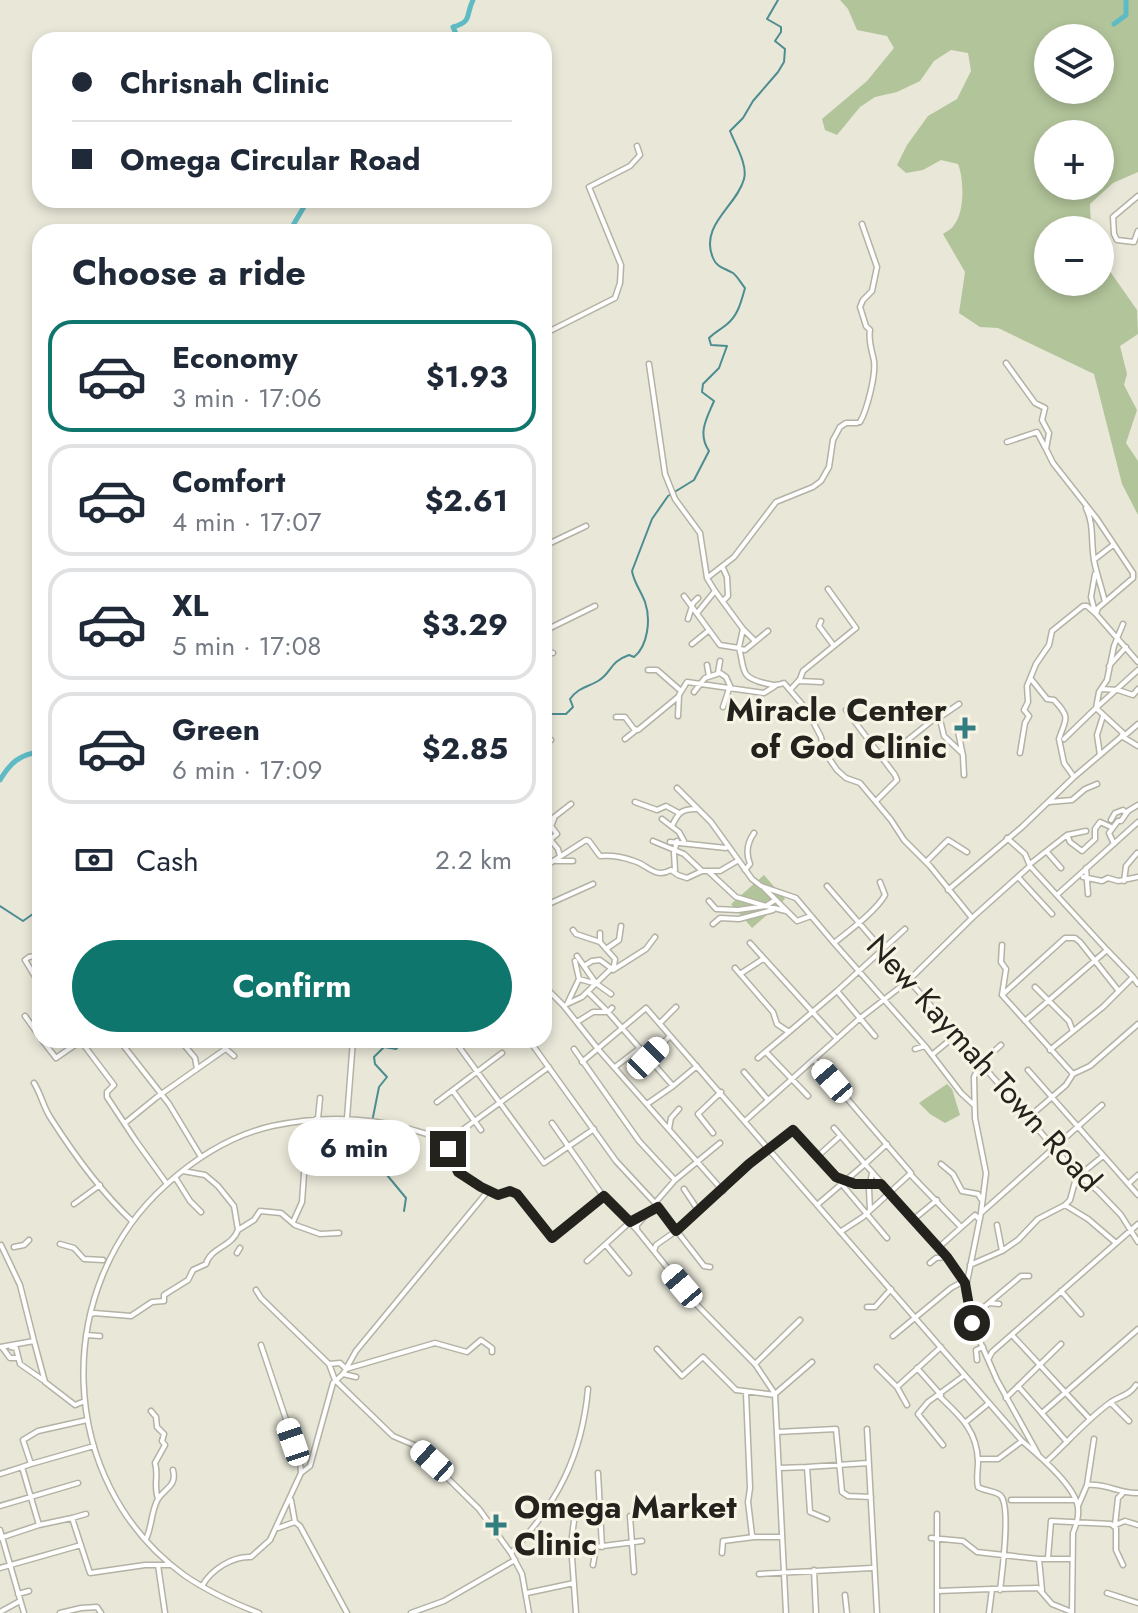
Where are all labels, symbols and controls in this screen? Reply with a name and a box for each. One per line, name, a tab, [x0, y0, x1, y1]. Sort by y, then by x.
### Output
map controls	[1034, 24, 1114, 296]
button: layers	[1034, 24, 1114, 104]
text: Chrisnah Clinic	[120, 61, 330, 104]
button: +	[1034, 120, 1114, 200]
text: Omega Circular Road	[120, 138, 421, 181]
button: −	[1034, 216, 1114, 296]
text: Choose a ride	[72, 246, 306, 298]
text: Economy	[172, 336, 298, 379]
icon: car	[76, 340, 148, 412]
text: $1.93	[426, 355, 508, 398]
text: 3 min · 17:06	[172, 379, 322, 417]
text: Comfort	[172, 460, 285, 503]
icon: car	[76, 464, 148, 536]
text: $2.61	[425, 479, 508, 522]
text: 4 min · 17:07	[172, 503, 321, 541]
text: XL	[172, 584, 208, 627]
icon: car	[76, 588, 148, 660]
text: $3.29	[422, 603, 508, 646]
text: 5 min · 17:08	[172, 627, 322, 665]
place label: Miracle Center of God Clinic	[726, 687, 947, 770]
text: Green	[172, 708, 260, 751]
icon: car	[76, 712, 148, 784]
marker: Miracle Center of God Clinic	[954, 717, 976, 739]
text: $2.85	[422, 727, 508, 770]
text: 6 min · 17:09	[172, 751, 323, 789]
icon: cash	[72, 838, 116, 882]
text: Cash	[136, 839, 199, 882]
text: 2.2 km	[435, 841, 512, 879]
street label: New Kaymah Town Road	[856, 924, 1112, 1202]
button: Confirm	[72, 940, 512, 1032]
car	[623, 1033, 673, 1083]
car	[807, 1055, 857, 1107]
callout: 6 min	[288, 1121, 420, 1177]
text: 6 min	[320, 1129, 388, 1167]
route end	[430, 1131, 466, 1167]
car	[657, 1260, 707, 1312]
route start	[954, 1305, 990, 1341]
car	[274, 1415, 312, 1469]
car	[406, 1436, 458, 1486]
place label: Omega Market Clinic	[514, 1484, 737, 1567]
marker: Omega Market Clinic	[485, 1514, 507, 1536]

